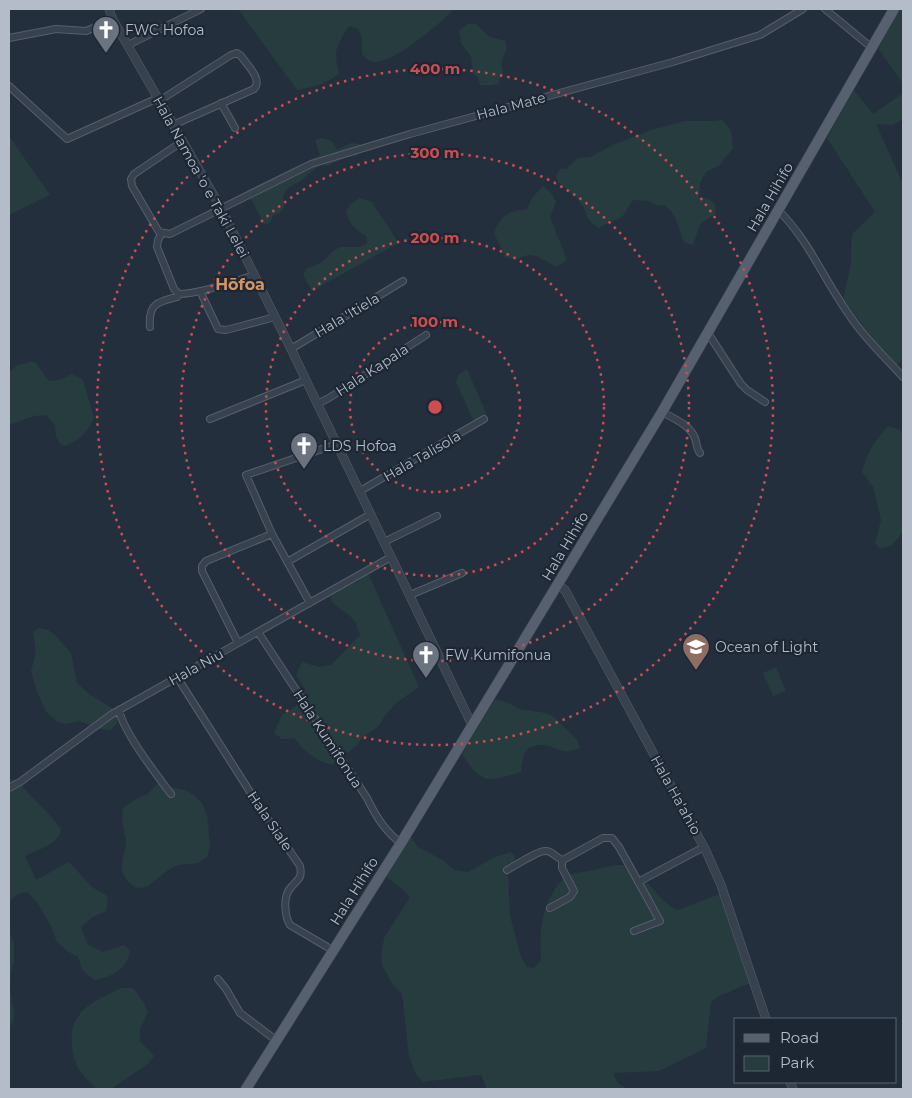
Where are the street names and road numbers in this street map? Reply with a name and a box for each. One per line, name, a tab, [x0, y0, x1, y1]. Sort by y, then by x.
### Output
street label: Hala Mate	[474, 88, 548, 124]
street label: Hala Namoa 'o e Taki Lelei	[149, 93, 253, 261]
street label: Hala Hihifo	[743, 159, 797, 235]
street label: Hala 'Itiela	[311, 289, 383, 341]
street label: Hala Kapala	[332, 340, 412, 400]
street label: Hala Talisola	[380, 427, 464, 485]
street label: Hala Hihifo	[537, 508, 593, 584]
street label: Hala Niu	[165, 645, 227, 689]
street label: Hala Kumifonua	[290, 686, 366, 792]
street label: Hala Ha'ahio	[647, 752, 705, 838]
street label: Hala Siale	[243, 788, 297, 854]
street label: Hala Hihifo	[326, 853, 382, 928]

